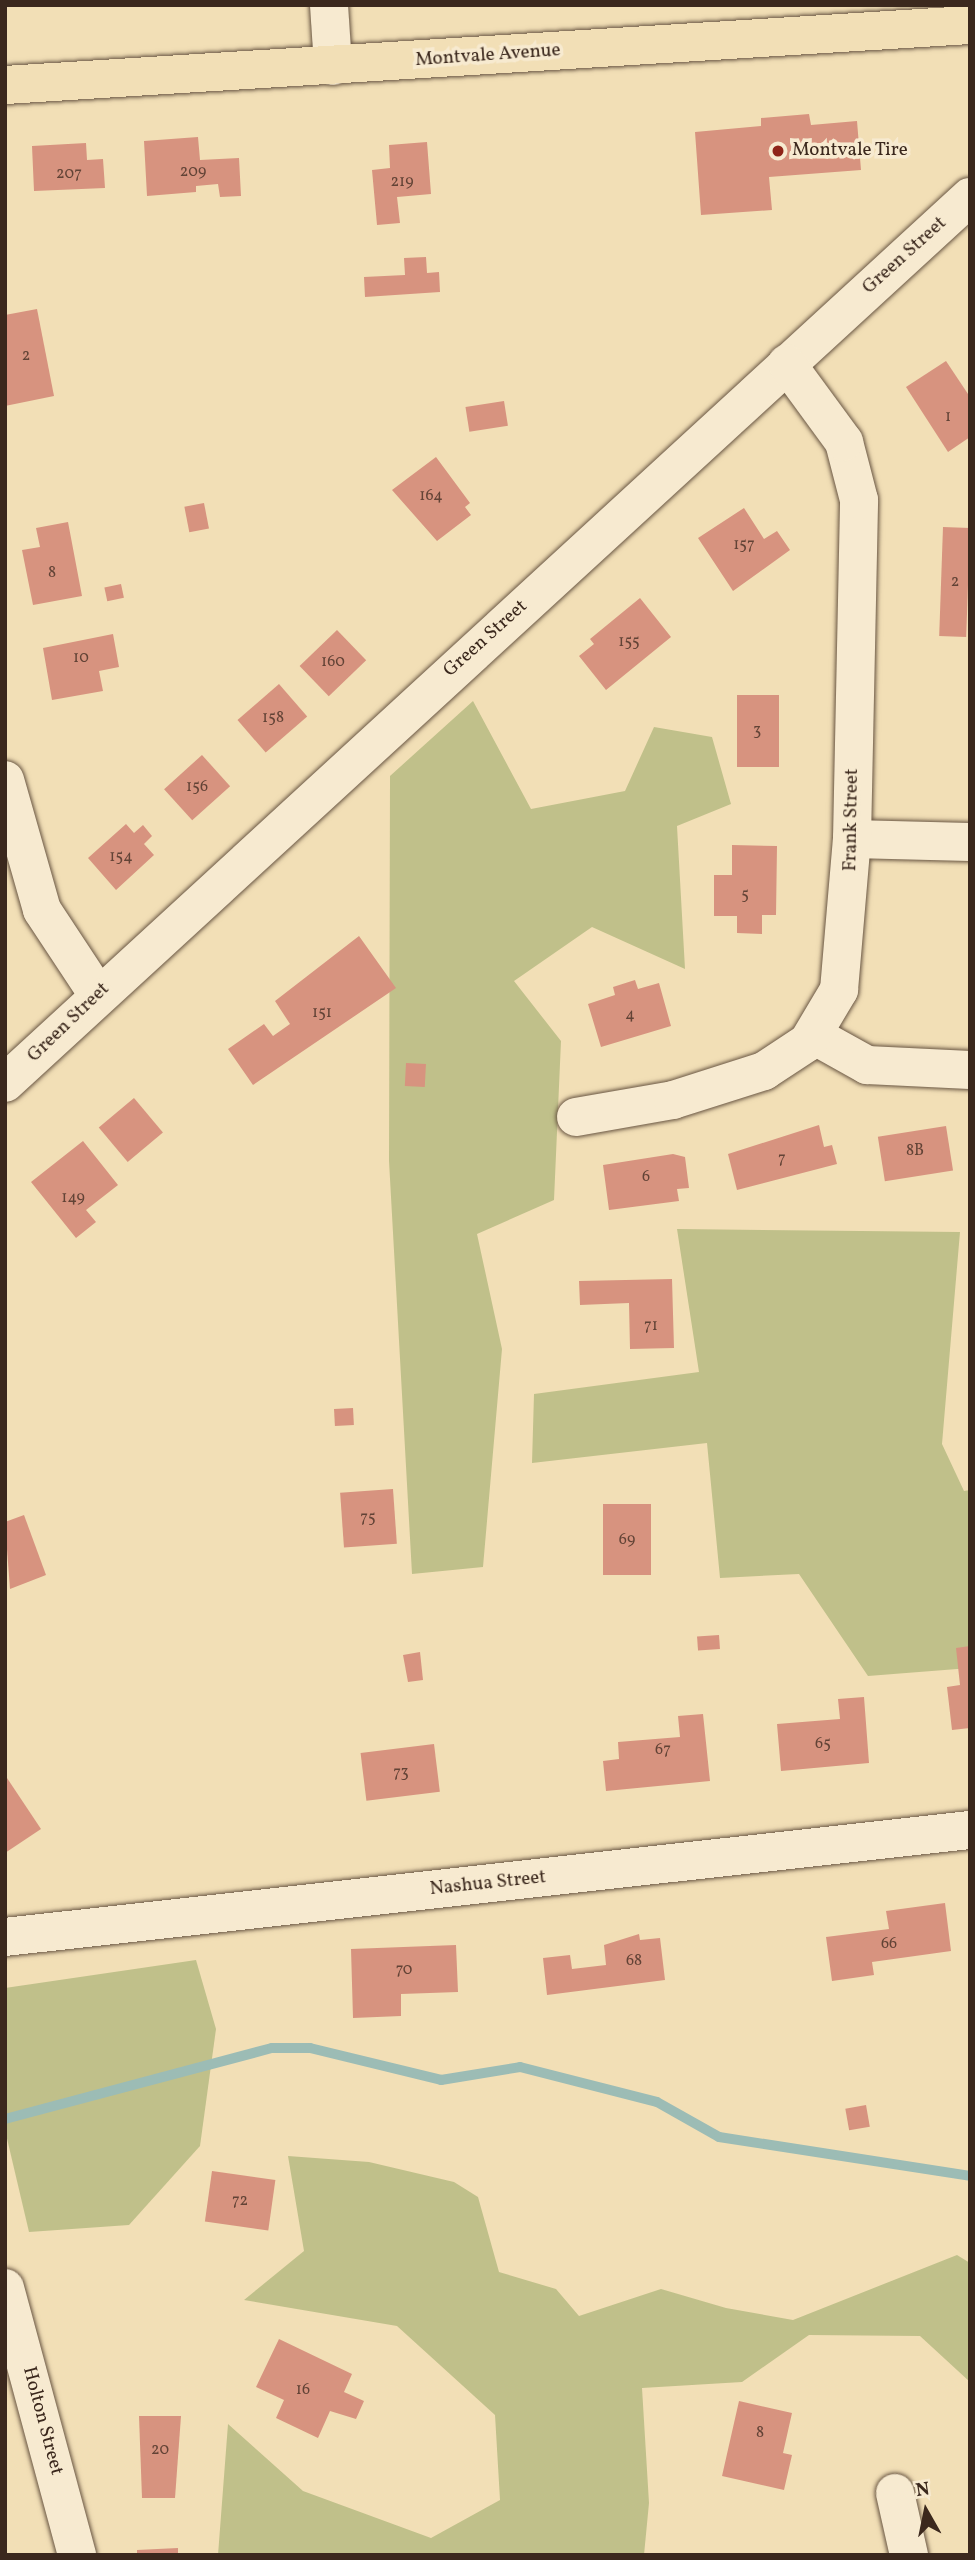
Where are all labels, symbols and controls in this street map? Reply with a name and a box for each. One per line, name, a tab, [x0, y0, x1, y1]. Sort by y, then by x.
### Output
street label: Montvale Avenue	[415, 40, 561, 72]
place label: Montvale Tire	[792, 140, 908, 162]
marker: Montvale Tire	[770, 143, 786, 159]
house number: 209	[180, 162, 206, 182]
house number: 207	[56, 164, 82, 184]
house number: 219	[390, 172, 414, 192]
street label: Green Street	[858, 212, 952, 300]
house number: 2	[22, 346, 30, 366]
house number: 1	[945, 407, 951, 427]
house number: 164	[419, 486, 443, 506]
house number: 157	[733, 535, 755, 555]
house number: 8	[48, 563, 56, 583]
house number: 2	[951, 572, 959, 592]
street label: Green Street	[439, 595, 533, 683]
house number: 155	[618, 632, 640, 652]
house number: 10	[73, 648, 89, 668]
house number: 160	[321, 652, 345, 672]
house number: 158	[262, 708, 284, 728]
house number: 3	[753, 721, 761, 741]
street label: Frank Street	[840, 768, 864, 872]
house number: 156	[186, 777, 208, 797]
house number: 154	[109, 847, 133, 867]
house number: 5	[741, 885, 749, 905]
street label: Green Street	[23, 978, 115, 1068]
house number: 151	[312, 1003, 332, 1023]
house number: 4	[625, 1005, 635, 1025]
house number: 8B	[906, 1141, 924, 1161]
house number: 7	[778, 1149, 786, 1169]
house number: 6	[642, 1167, 650, 1187]
house number: 149	[61, 1188, 85, 1208]
house number: 71	[644, 1316, 658, 1336]
house number: 75	[360, 1508, 376, 1528]
house number: 69	[619, 1530, 635, 1550]
house number: 65	[815, 1734, 831, 1754]
house number: 67	[655, 1740, 671, 1760]
house number: 73	[393, 1763, 409, 1783]
street label: Nashua Street	[429, 1867, 547, 1901]
house number: 66	[881, 1934, 897, 1954]
house number: 68	[626, 1951, 642, 1971]
house number: 70	[396, 1960, 412, 1980]
house number: 72	[232, 2191, 248, 2211]
street label: Holton Street	[17, 2364, 67, 2478]
house number: 16	[296, 2380, 310, 2400]
house number: 8	[756, 2423, 764, 2443]
house number: 20	[151, 2440, 169, 2460]
north arrow	[891, 2476, 961, 2546]
text: N	[914, 2476, 932, 2504]

